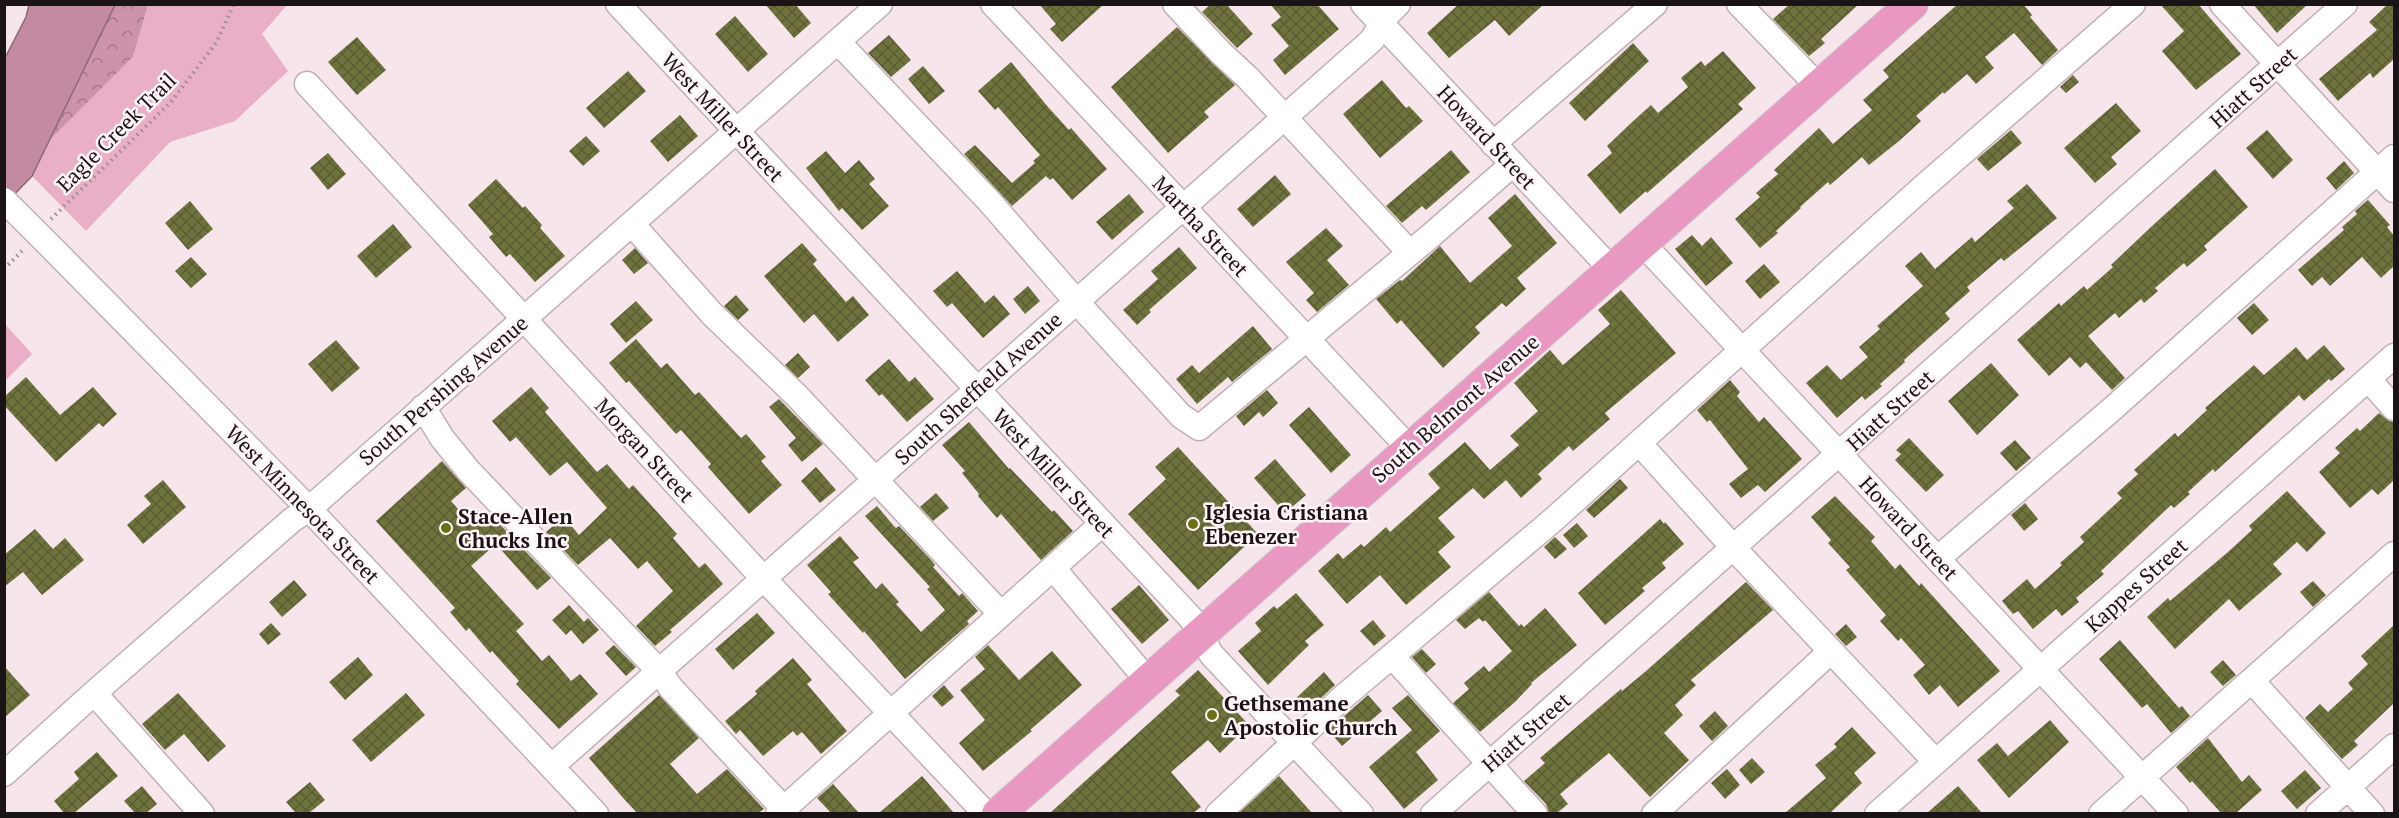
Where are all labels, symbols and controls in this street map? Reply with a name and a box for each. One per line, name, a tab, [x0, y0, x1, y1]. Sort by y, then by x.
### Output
street label: Hiatt Street	[2203, 40, 2303, 134]
street label: West Miller Street	[656, 46, 791, 188]
street label: Eagle Creek Trail	[50, 66, 182, 198]
street label: Howard Street	[1431, 79, 1543, 195]
street label: Martha Street	[1147, 169, 1255, 283]
street label: South Sheffield Avenue	[888, 305, 1068, 471]
street label: South Pershing Avenue	[353, 309, 533, 471]
street label: South Belmont Avenue	[1365, 327, 1545, 489]
street label: Hiatt Street	[1840, 363, 1940, 457]
street label: Morgan Street	[589, 392, 701, 508]
street label: West Miller Street	[987, 402, 1122, 544]
street label: West Minnesota Street	[220, 418, 386, 590]
street label: Howard Street	[1853, 470, 1965, 586]
place label: Iglesia Cristiana Ebenezer	[1205, 498, 1369, 550]
place label: Stace-Allen Chucks Inc	[458, 502, 573, 554]
marker: Iglesia Cristiana Ebenezer	[1186, 517, 1200, 531]
marker: Stace-Allen Chucks Inc	[439, 521, 453, 535]
street label: Kappes Street	[2079, 531, 2193, 638]
street label: Hiatt Street	[1476, 686, 1576, 778]
place label: Gethsemane Apostolic Church	[1224, 689, 1398, 741]
marker: Gethsemane Apostolic Church	[1205, 708, 1219, 722]

